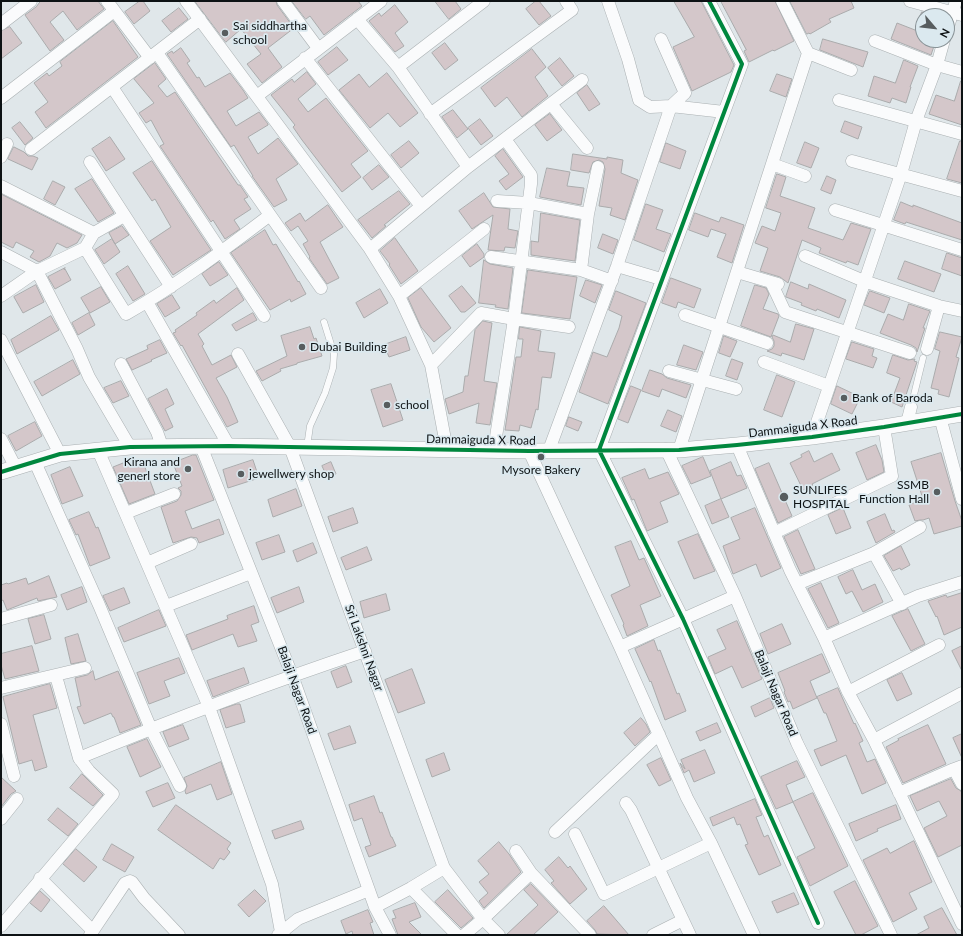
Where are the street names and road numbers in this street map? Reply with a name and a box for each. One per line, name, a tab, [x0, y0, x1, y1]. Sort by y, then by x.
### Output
street label: Dammaiguda X Road	[748, 413, 858, 441]
street label: Dammaiguda X Road	[426, 432, 536, 448]
street label: Sri Lakshni Nagar	[342, 603, 386, 693]
street label: Balaji Nagar Road	[274, 644, 320, 736]
street label: Balaji Nagar Road	[751, 648, 801, 738]

